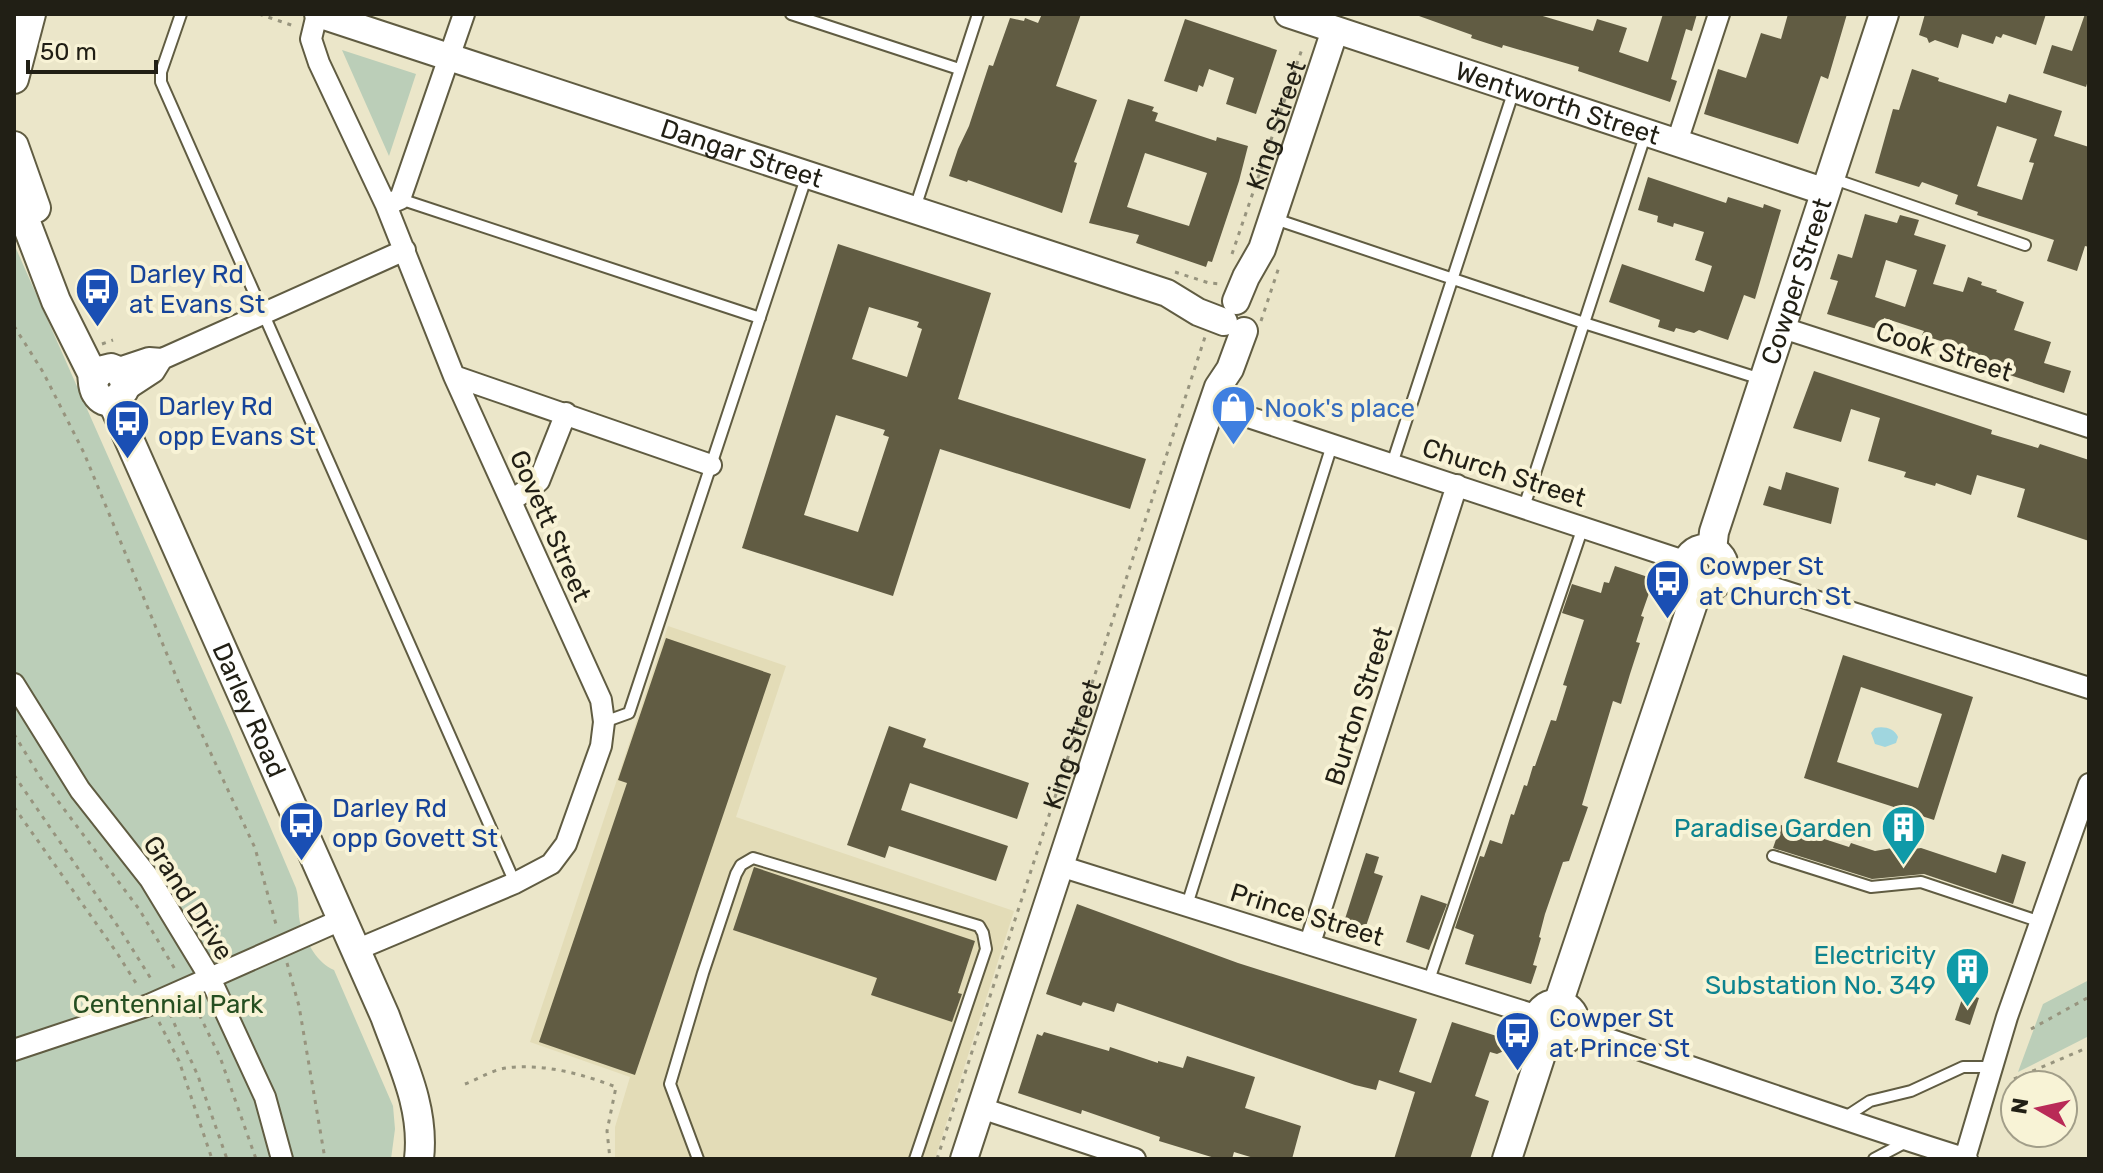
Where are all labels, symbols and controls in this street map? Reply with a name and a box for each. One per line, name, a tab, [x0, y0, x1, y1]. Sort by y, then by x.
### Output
scale bar	[28, 24, 156, 74]
text: 50 m	[40, 38, 97, 66]
street label: Wentworth Street	[1451, 55, 1664, 151]
street label: King Street	[1239, 56, 1312, 194]
street label: Dangar Street	[657, 112, 827, 194]
street label: Cowper Street	[1754, 194, 1838, 369]
place label: Darley Rd at Evans St	[129, 259, 265, 320]
bus stop icon: Darley Rd at Evans St	[74, 265, 122, 328]
street label: Cook Street	[1872, 315, 2016, 389]
shop icon: Nook's place	[1209, 384, 1257, 447]
place label: Darley Rd opp Evans St	[158, 391, 316, 452]
place label: Nook's place	[1264, 393, 1415, 424]
bus stop icon: Darley Rd opp Evans St	[103, 397, 151, 460]
street label: Church Street	[1418, 432, 1590, 514]
street label: Govett Street	[503, 446, 597, 606]
place label: Cowper St at Church St	[1699, 551, 1851, 612]
bus stop icon: Cowper St at Church St	[1644, 557, 1692, 620]
street label: Burton Street	[1319, 623, 1399, 789]
street label: Darley Road	[206, 638, 293, 782]
street label: King Street	[1037, 676, 1108, 813]
place label: Darley Rd opp Govett St	[332, 793, 498, 854]
bus stop icon: Darley Rd opp Govett St	[277, 799, 325, 862]
building icon: Paradise Garden	[1879, 804, 1927, 867]
place label: Paradise Garden	[1674, 813, 1872, 844]
street label: Grand Drive	[136, 830, 240, 966]
street label: Prince Street	[1226, 877, 1388, 953]
place label: Electricity Substation No. 349	[1705, 940, 1936, 1001]
building icon: Electricity Substation No. 349	[1943, 946, 1991, 1009]
park label: Centennial Park	[72, 989, 264, 1020]
place label: Cowper St at Prince St	[1549, 1003, 1690, 1064]
bus stop icon: Cowper St at Prince St	[1494, 1009, 1542, 1072]
north arrow	[1999, 1069, 2079, 1149]
text: N	[2005, 1096, 2034, 1116]

